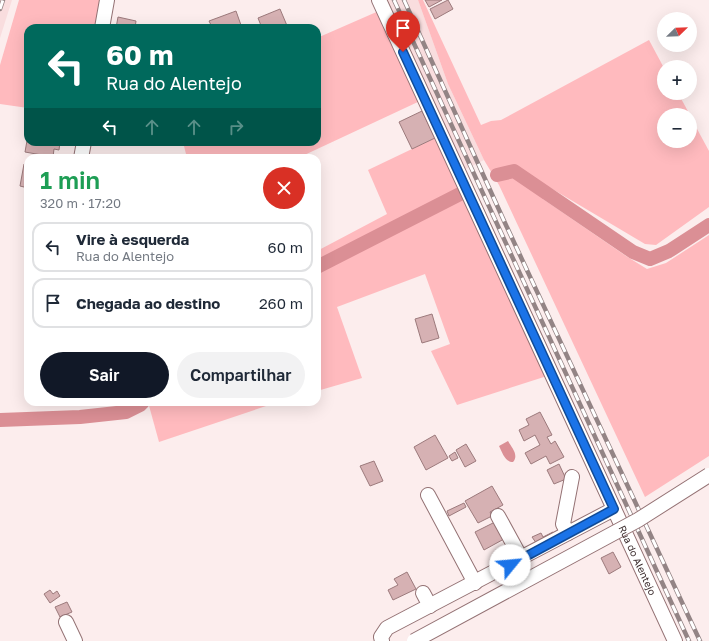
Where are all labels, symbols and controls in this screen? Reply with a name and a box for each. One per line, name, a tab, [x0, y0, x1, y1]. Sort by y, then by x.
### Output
pin	[386, 11, 420, 52]
north arrow	[657, 12, 697, 52]
map controls	[657, 12, 697, 148]
icon: arrive	[392, 17, 414, 39]
text: 60 m	[106, 38, 173, 71]
icon: left	[40, 40, 92, 92]
button: +	[657, 60, 697, 100]
text: Rua do Alentejo	[106, 72, 242, 94]
button: −	[657, 108, 697, 148]
icon: left	[99, 116, 121, 138]
icon: ahead	[141, 116, 163, 138]
icon: ahead	[183, 116, 205, 138]
icon: right	[225, 116, 247, 138]
text: 1 min	[40, 165, 100, 194]
button: close	[263, 167, 305, 209]
text: 320 m · 17:20	[40, 195, 121, 211]
text: Vire à esquerda	[76, 230, 189, 248]
icon: left	[42, 236, 64, 258]
text: 60 m	[268, 238, 303, 256]
text: Rua do Alentejo	[76, 248, 174, 264]
icon: arrive	[42, 292, 64, 314]
text: Chegada ao destino	[76, 294, 220, 312]
text: 260 m	[259, 294, 303, 312]
button: Sair	[40, 352, 169, 398]
button: Compartilhar	[177, 352, 305, 398]
street label: Rua do Alentejo	[616, 523, 659, 597]
position arrow	[489, 544, 531, 586]

